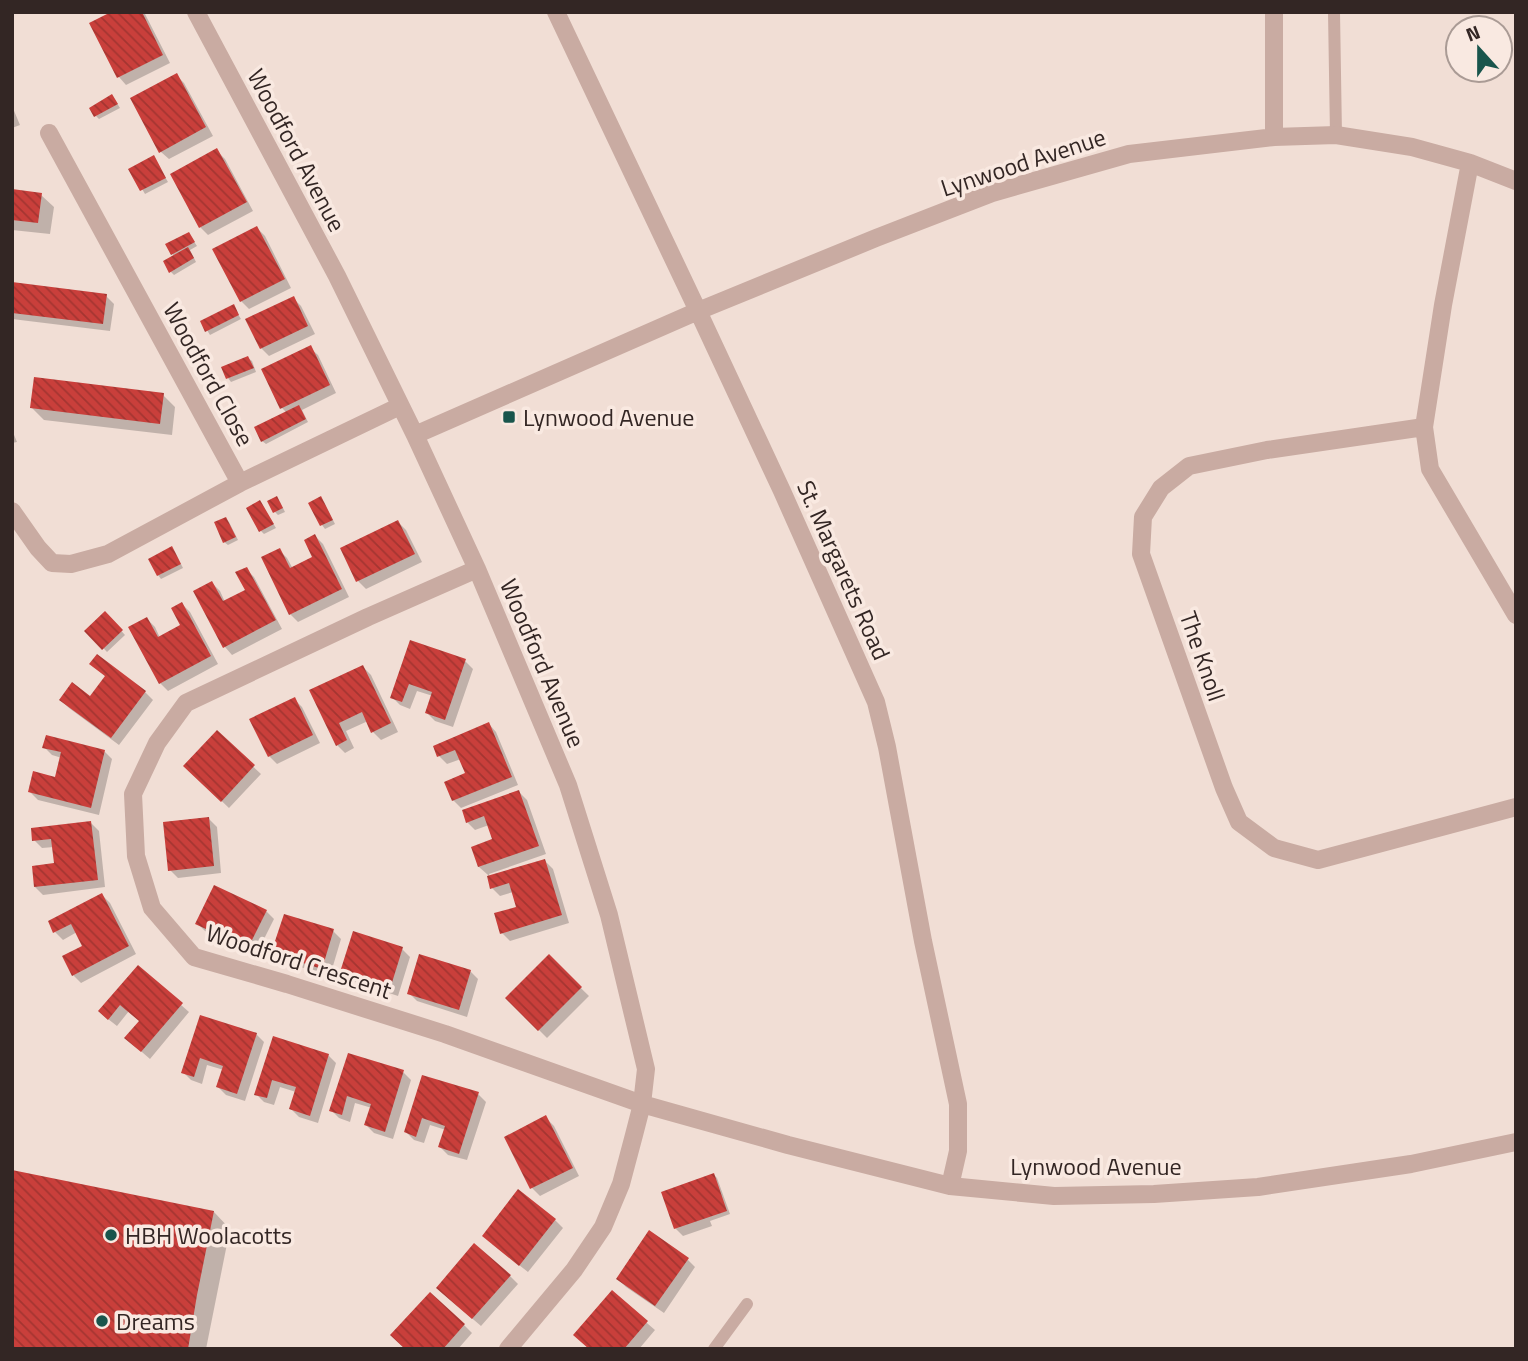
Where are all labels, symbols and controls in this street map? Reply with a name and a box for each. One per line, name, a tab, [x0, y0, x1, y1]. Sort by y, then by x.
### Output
north arrow	[1444, 14, 1514, 84]
text: N	[1461, 17, 1484, 49]
street label: Woodford Avenue	[239, 62, 355, 238]
street label: Lynwood Avenue	[936, 118, 1110, 206]
street label: Woodford Close	[155, 295, 263, 453]
place label: Lynwood Avenue	[523, 399, 694, 435]
marker: Lynwood Avenue	[501, 409, 517, 425]
street label: St. Margarets Road	[788, 474, 900, 666]
street label: Woodford Avenue	[491, 573, 595, 753]
street label: The Knoll	[1171, 606, 1235, 706]
street label: Woodford Crescent	[202, 914, 397, 1008]
street label: Lynwood Avenue	[1010, 1148, 1182, 1184]
place label: HBH Woolacotts	[125, 1217, 292, 1253]
marker: HBH Woolacotts	[103, 1227, 119, 1243]
place label: Dreams	[116, 1303, 195, 1339]
marker: Dreams	[94, 1313, 110, 1329]

